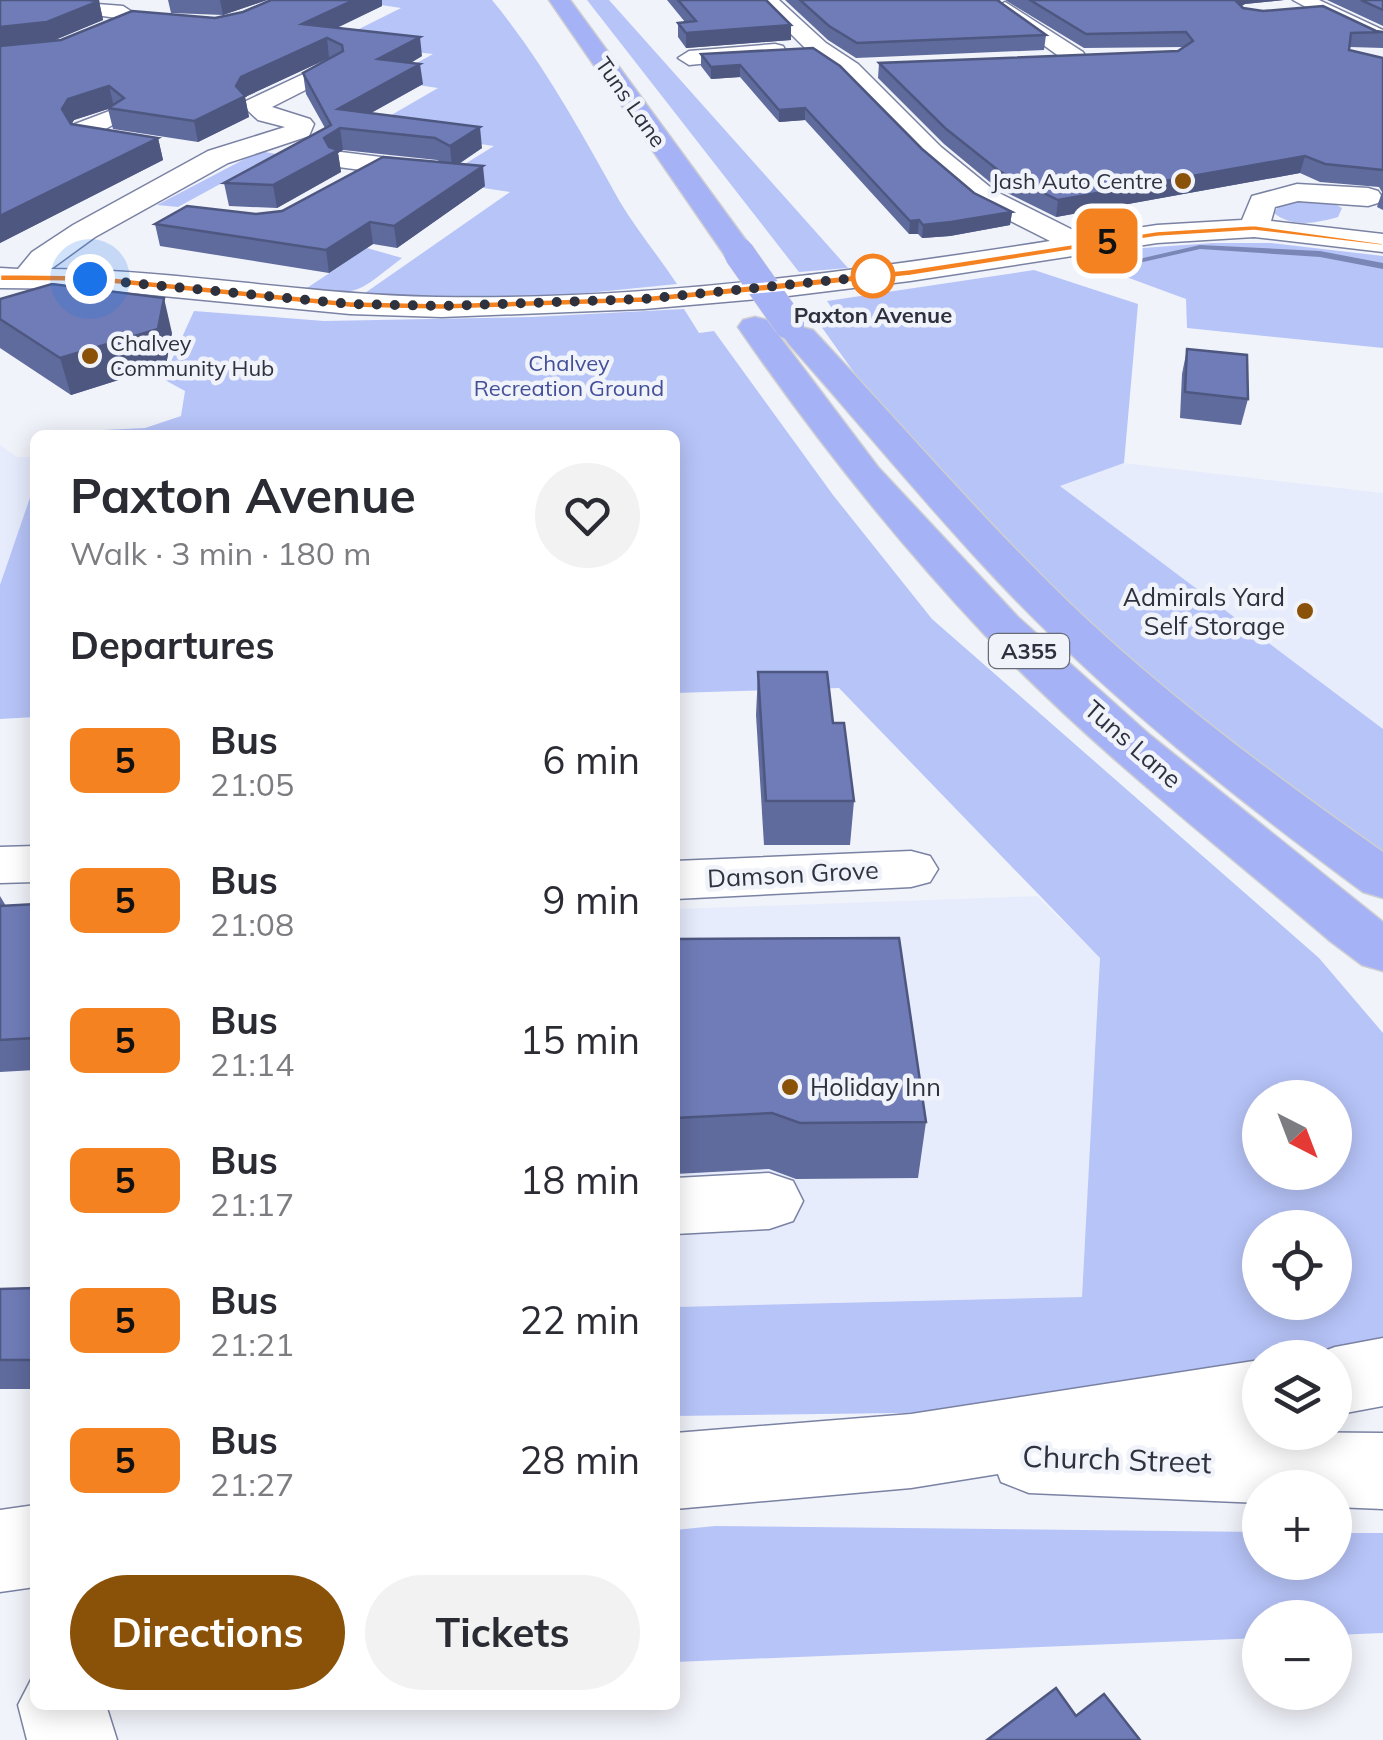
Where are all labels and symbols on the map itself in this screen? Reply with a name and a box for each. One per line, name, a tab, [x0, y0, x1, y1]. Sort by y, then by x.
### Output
street label: Tuns Lane	[590, 51, 672, 153]
place label: Jash Auto Centre	[992, 167, 1163, 195]
marker: Jash Auto Centre	[1172, 170, 1194, 192]
line badge: 5	[1074, 208, 1140, 274]
your location	[65, 254, 115, 304]
marker: Paxton Avenue	[852, 255, 894, 297]
place label: Paxton Avenue	[794, 301, 952, 329]
place label: Chalvey Community Hub	[110, 329, 274, 382]
marker: Chalvey Community Hub	[79, 345, 101, 367]
park label: Chalvey Recreation Ground	[474, 349, 664, 402]
place label: Admirals Yard Self Storage	[1123, 581, 1285, 641]
marker: Admirals Yard Self Storage	[1294, 600, 1316, 622]
road number: A355	[989, 634, 1069, 668]
street label: Tuns Lane	[1079, 693, 1188, 794]
street label: Damson Grove	[707, 854, 879, 893]
place label: Holiday Inn	[810, 1071, 941, 1102]
marker: Holiday Inn	[779, 1076, 801, 1098]
north arrow	[1242, 1080, 1352, 1190]
street label: Church Street	[1022, 1437, 1212, 1481]

